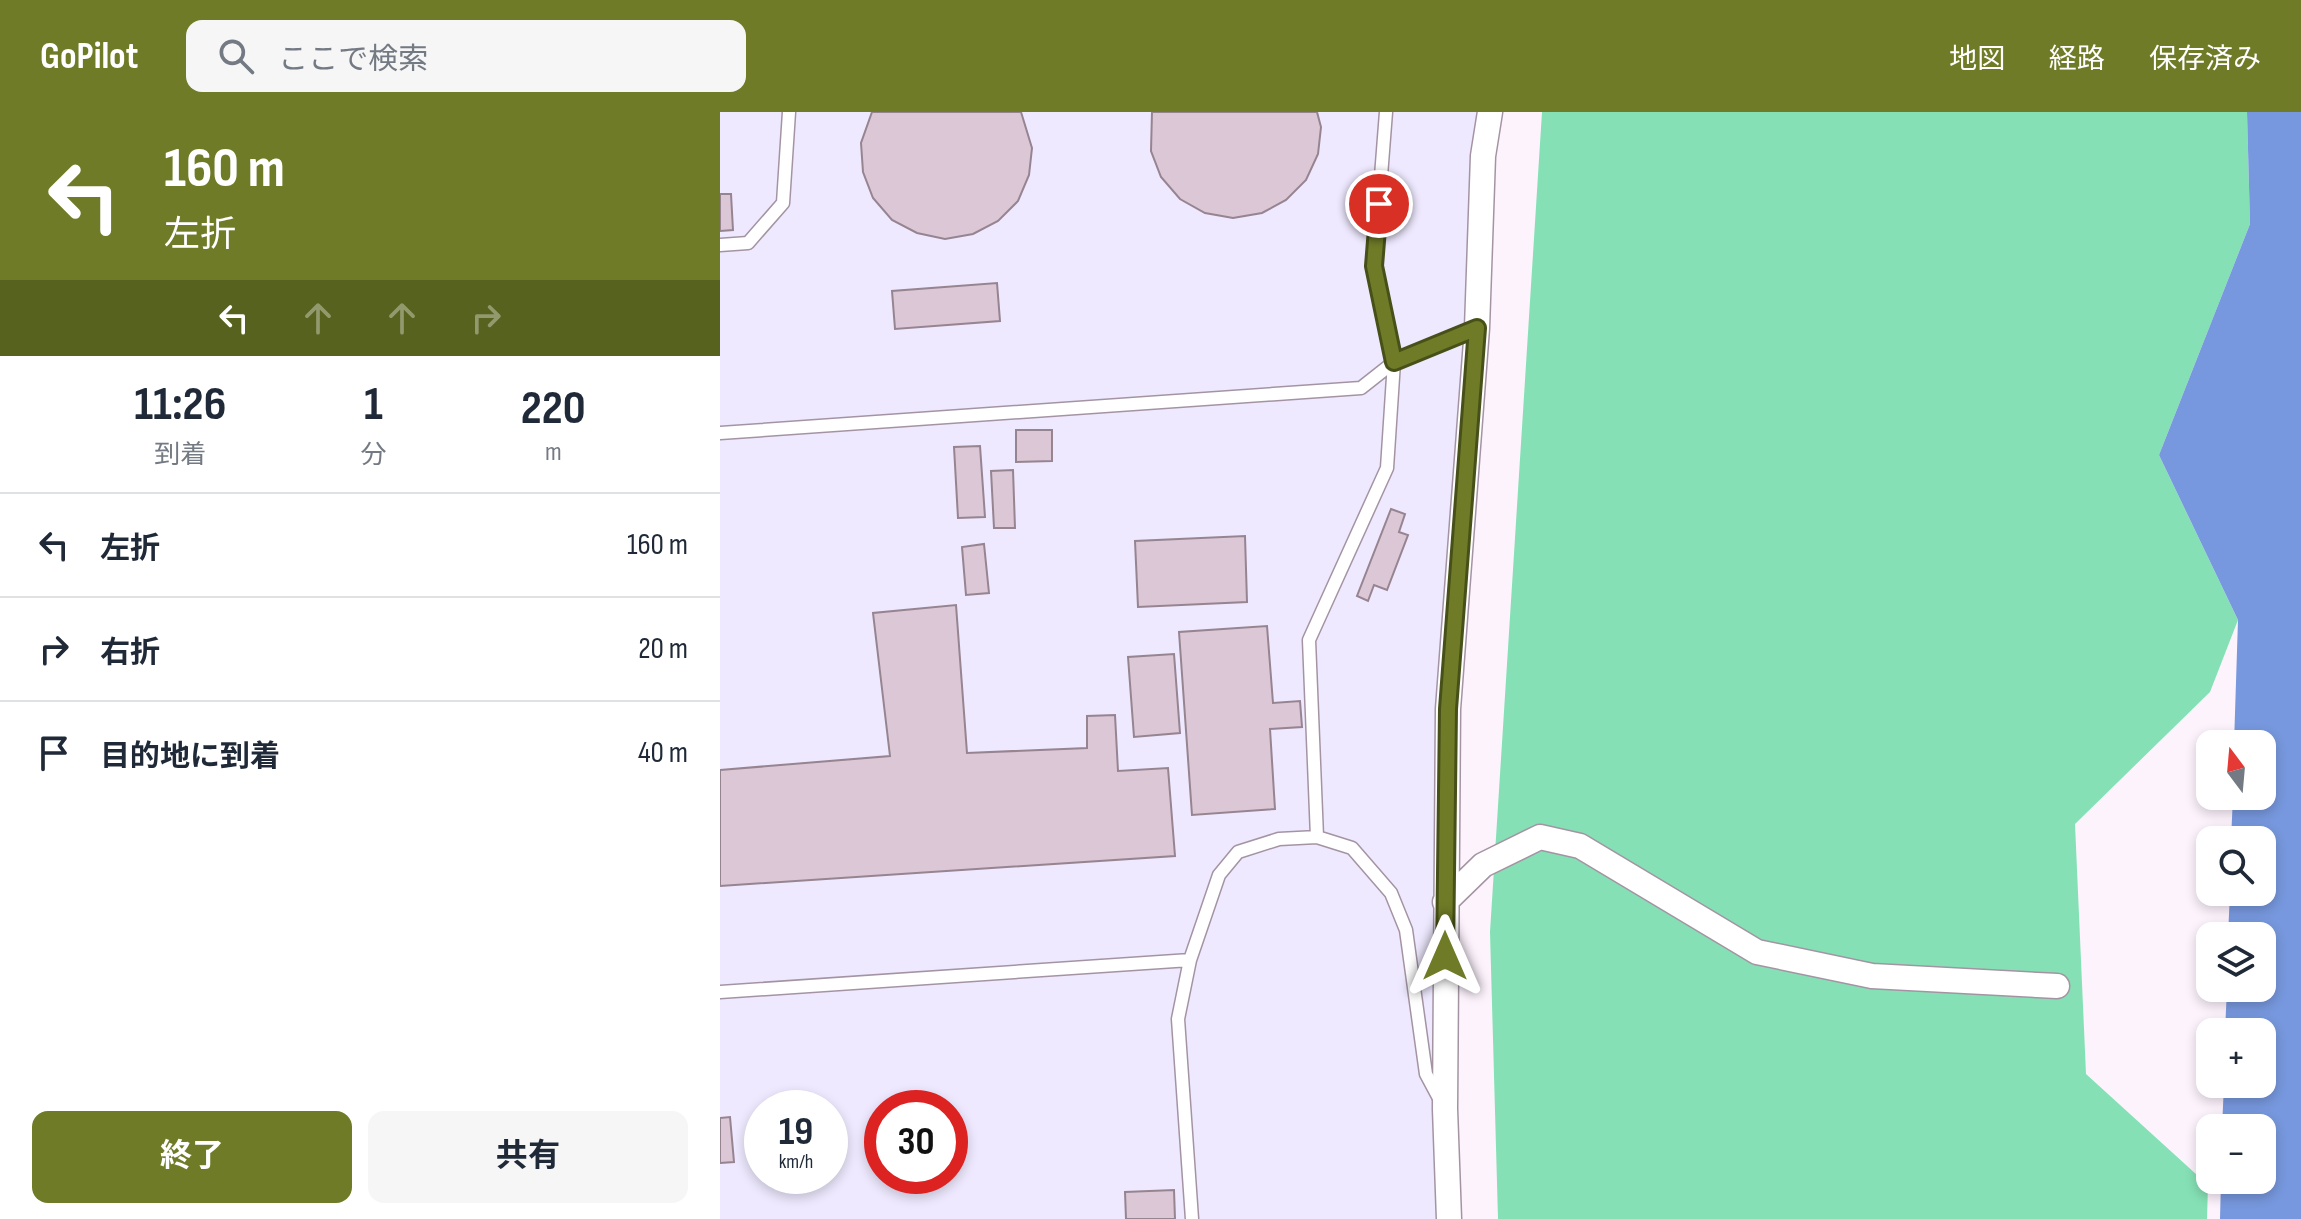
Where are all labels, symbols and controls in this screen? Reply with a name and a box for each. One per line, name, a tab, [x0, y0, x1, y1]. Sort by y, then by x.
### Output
search box	[186, 20, 746, 92]
text: GoPilot	[40, 34, 138, 79]
icon: search	[214, 34, 258, 78]
text: ここで検索	[278, 42, 428, 78]
text: 地図	[1949, 43, 2005, 76]
text: 経路	[2049, 43, 2105, 76]
text: 保存済み	[2149, 43, 2261, 76]
text: 160 m	[164, 136, 285, 203]
icon: left	[32, 144, 136, 248]
pin	[1345, 170, 1413, 238]
icon: arrive	[1357, 182, 1401, 226]
text: 左折	[164, 214, 236, 257]
icon: left	[212, 296, 256, 340]
icon: ahead	[296, 296, 340, 340]
icon: ahead	[380, 296, 424, 340]
icon: right	[464, 296, 508, 340]
text: 11:26	[134, 376, 226, 433]
text: 1	[364, 376, 383, 433]
text: 220	[521, 380, 586, 437]
text: m	[545, 437, 562, 468]
text: 到着	[154, 440, 206, 471]
text: 分	[361, 440, 387, 471]
icon: left	[32, 523, 76, 567]
text: 160 m	[627, 527, 688, 563]
text: 左折	[100, 531, 160, 567]
icon: right	[32, 627, 76, 671]
text: 20 m	[638, 631, 688, 667]
text: 右折	[100, 635, 160, 671]
north arrow	[2196, 730, 2276, 810]
map controls	[2196, 730, 2276, 1194]
icon: arrive	[32, 731, 76, 775]
text: 40 m	[638, 735, 688, 771]
text: 目的地に到着	[100, 739, 280, 775]
button: search	[2196, 826, 2276, 906]
position arrow	[1403, 914, 1487, 998]
button: layers	[2196, 922, 2276, 1002]
button: +	[2196, 1018, 2276, 1098]
speed limit sign: 30	[864, 1090, 968, 1194]
text: 19	[779, 1108, 813, 1156]
button: 終了	[32, 1111, 352, 1203]
button: 共有	[368, 1111, 688, 1203]
button: −	[2196, 1114, 2276, 1194]
text: km/h	[779, 1150, 813, 1174]

